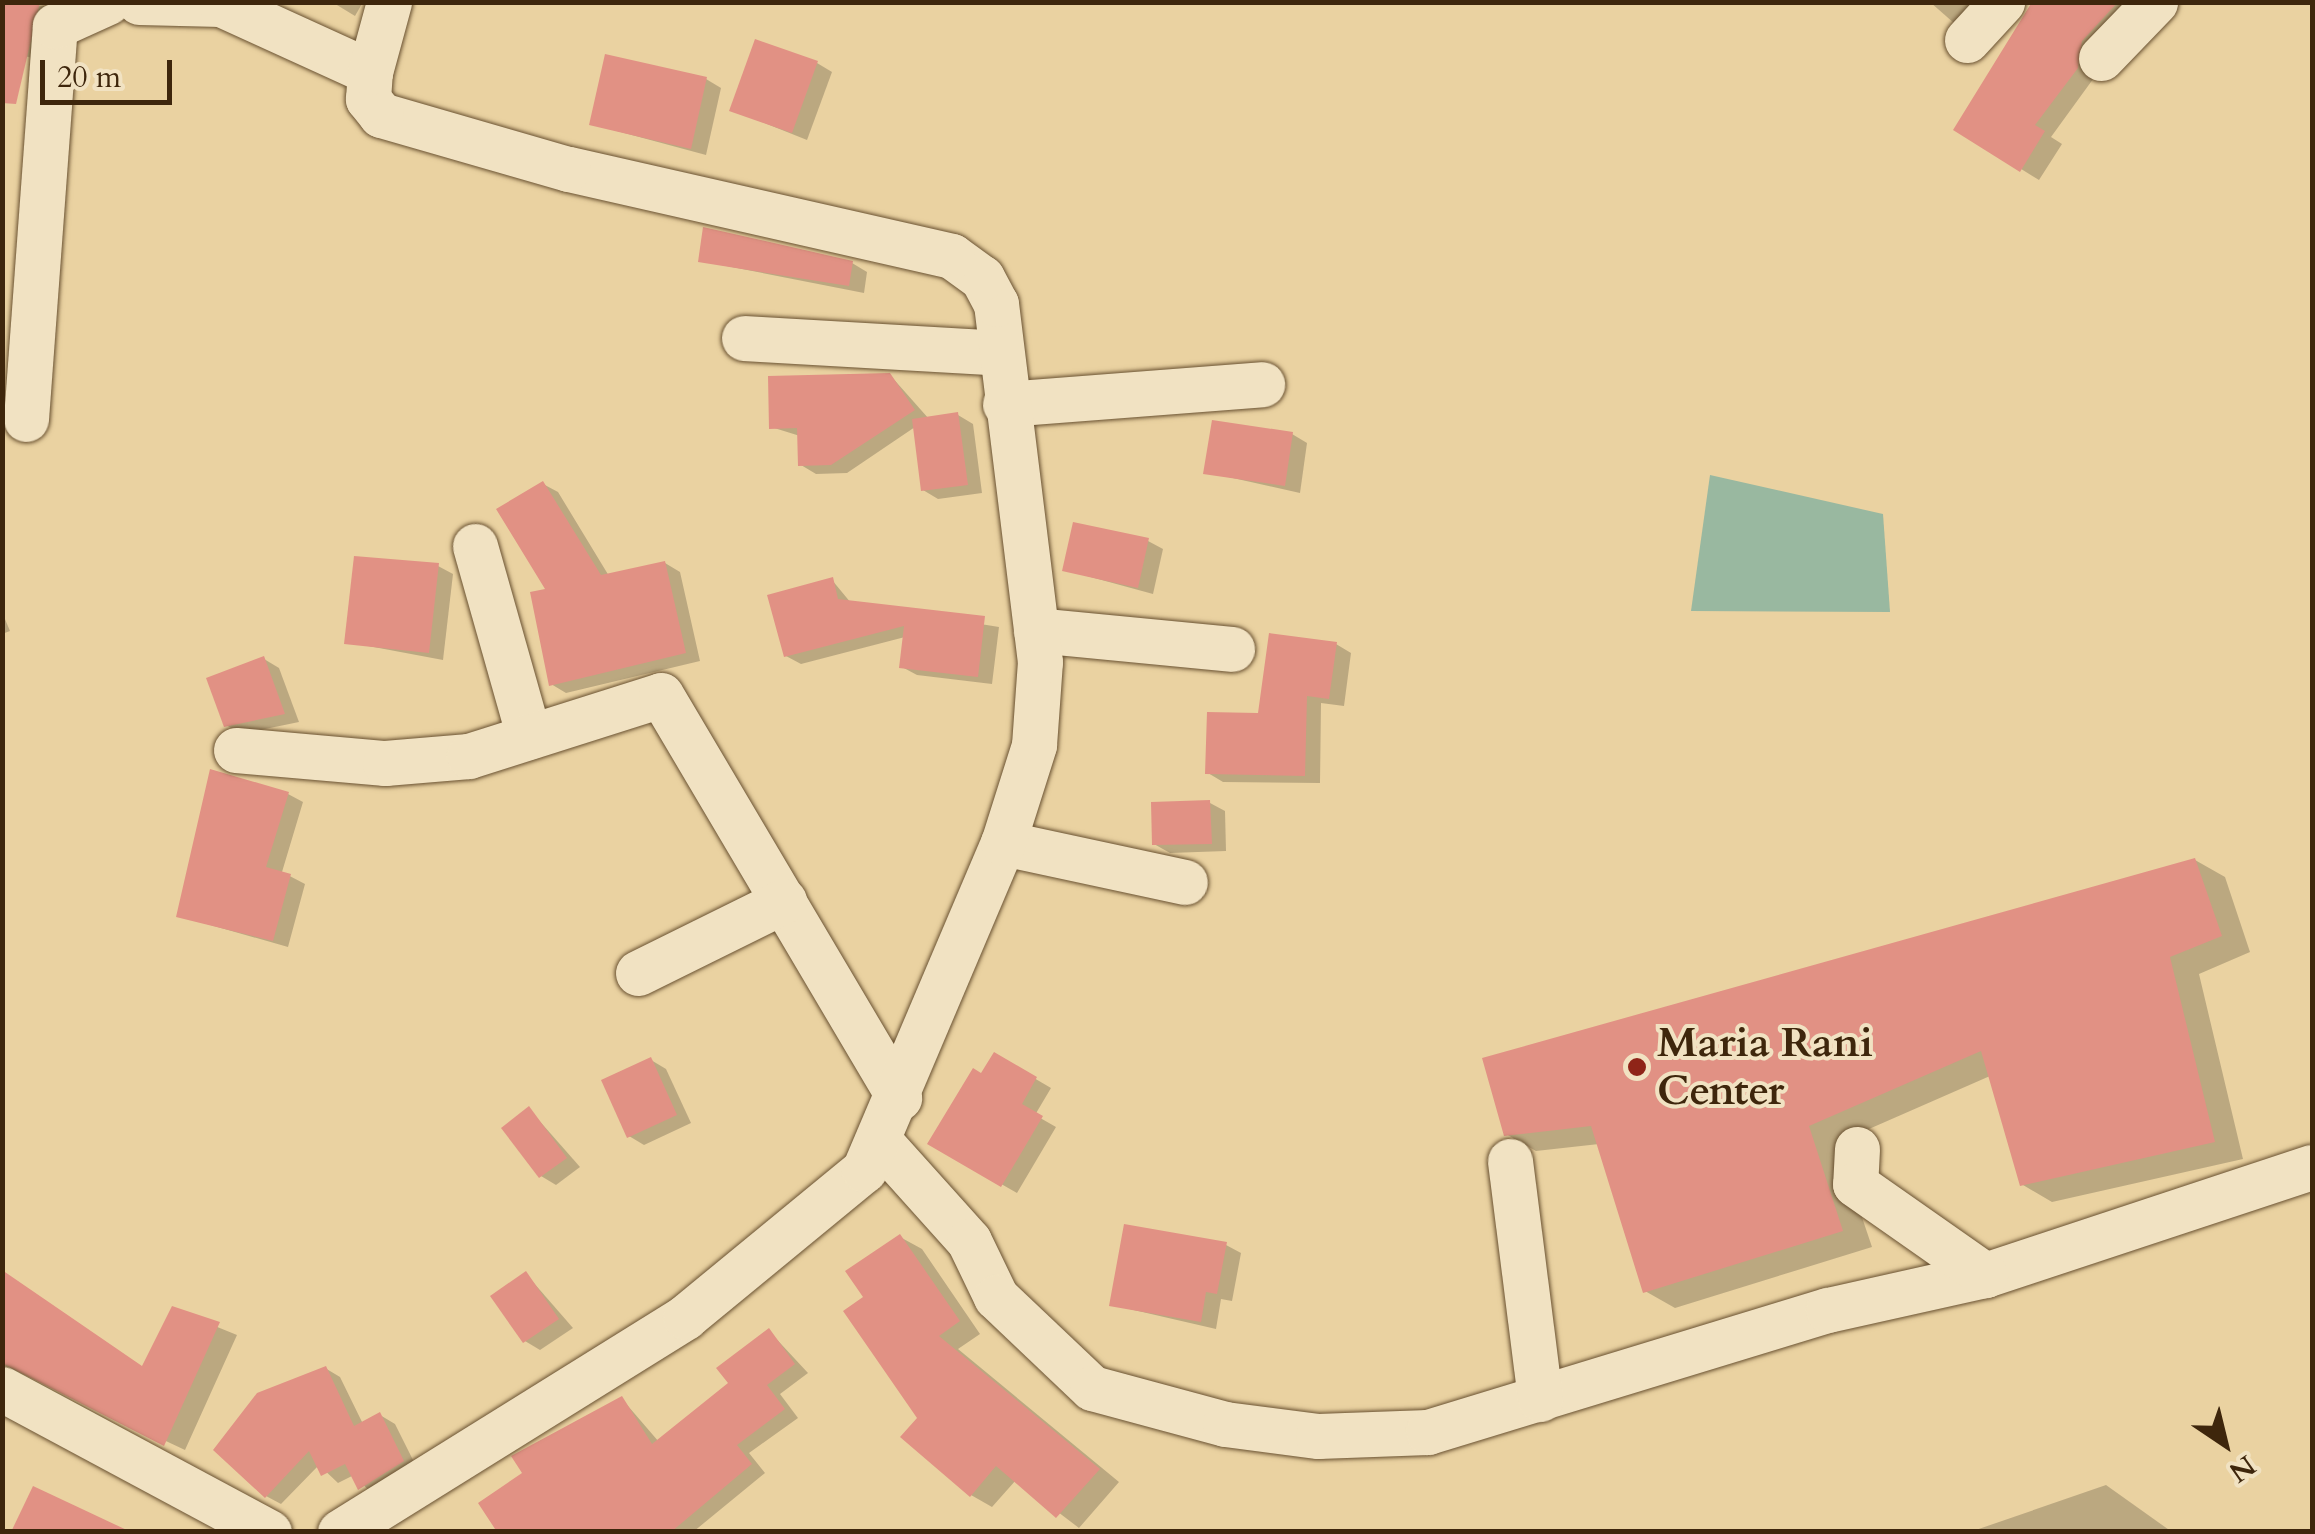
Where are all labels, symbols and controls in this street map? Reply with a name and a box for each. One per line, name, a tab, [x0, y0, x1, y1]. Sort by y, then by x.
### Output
scale bar	[45, 40, 178, 102]
text: 20 m	[57, 57, 121, 98]
place label: Maria Rani Center	[1657, 1018, 1873, 1116]
marker: Maria Rani Center	[1626, 1056, 1648, 1078]
north arrow	[2175, 1394, 2275, 1494]
text: N	[2221, 1446, 2263, 1491]

